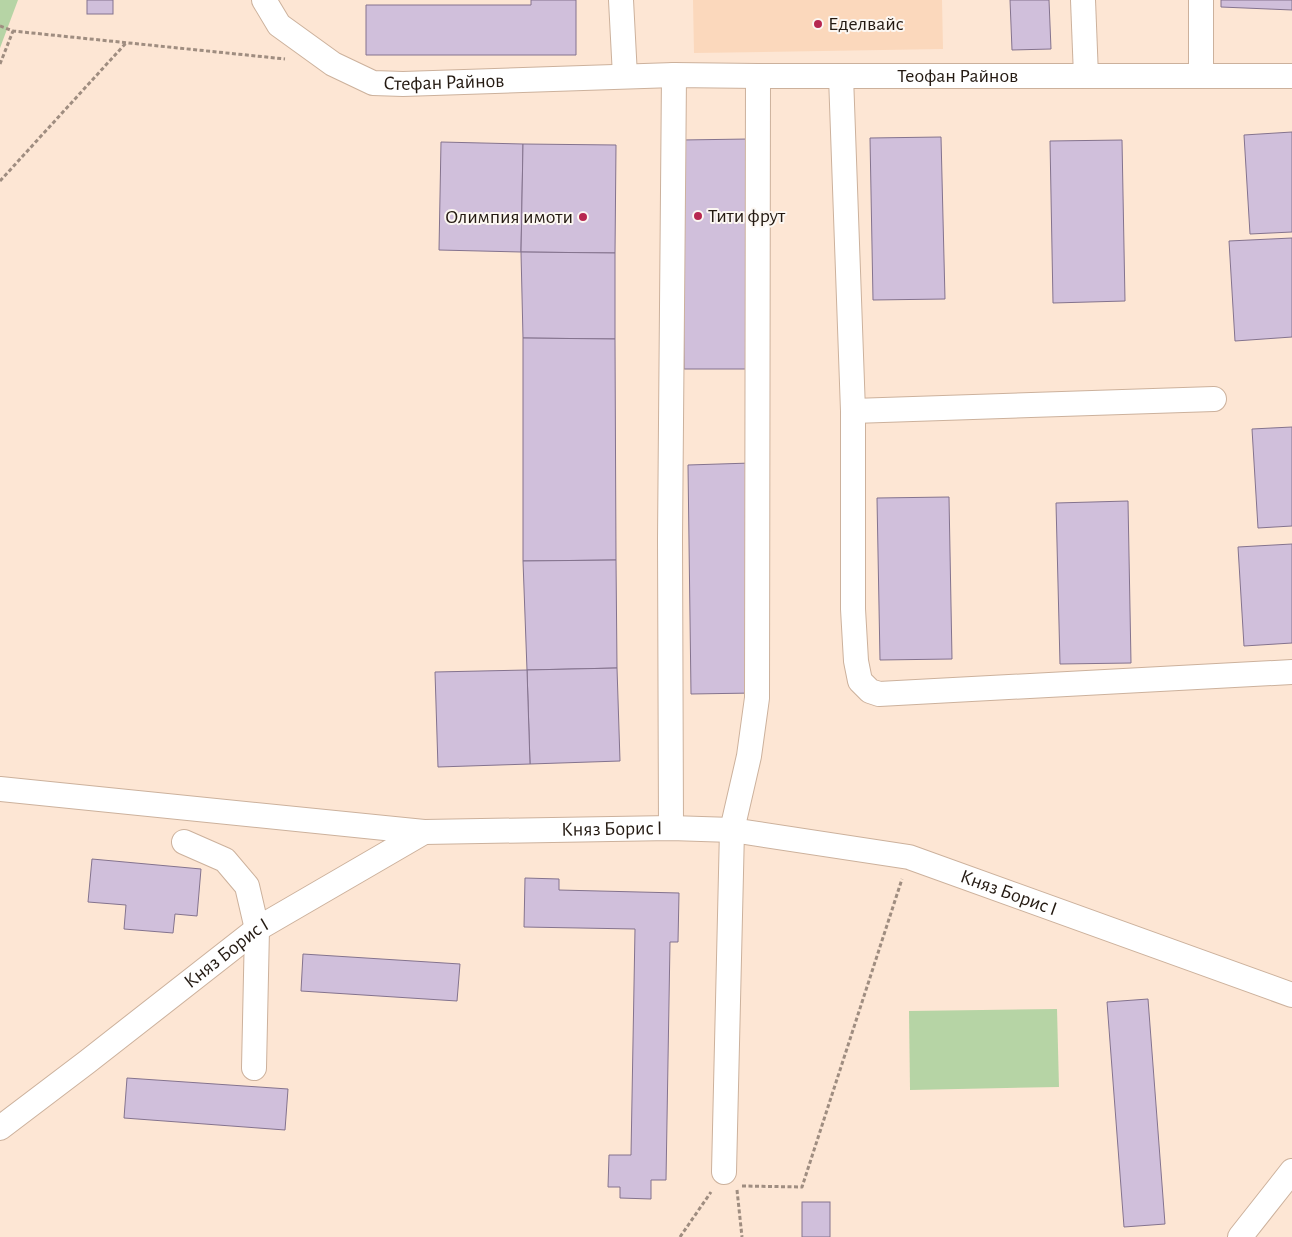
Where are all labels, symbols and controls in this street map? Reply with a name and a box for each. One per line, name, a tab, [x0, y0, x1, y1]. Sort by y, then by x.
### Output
place label: Еделвайс	[828, 14, 904, 34]
marker: Еделвайс	[812, 18, 824, 30]
street label: Теофан Райнов	[897, 66, 1018, 86]
street label: Стефан Райнов	[383, 71, 505, 94]
place label: Тити фрут	[708, 206, 786, 226]
place label: Олимпия имоти	[445, 207, 573, 227]
marker: Тити фрут	[692, 210, 704, 222]
marker: Олимпия имоти	[577, 211, 589, 223]
street label: Княз Борис I	[561, 818, 662, 840]
street label: Княз Борис I	[958, 866, 1059, 919]
street label: Княз Борис I	[180, 915, 272, 992]

